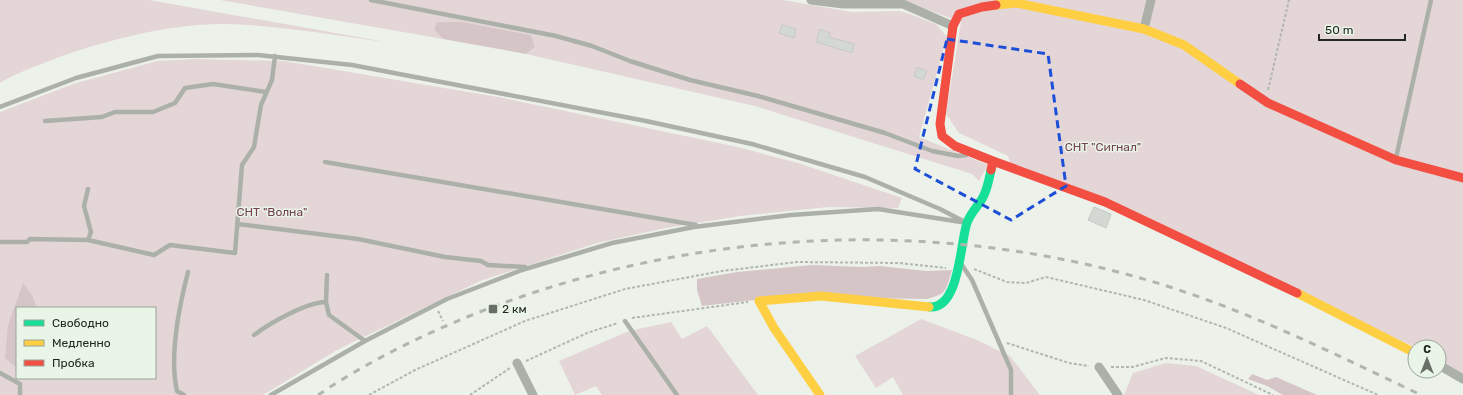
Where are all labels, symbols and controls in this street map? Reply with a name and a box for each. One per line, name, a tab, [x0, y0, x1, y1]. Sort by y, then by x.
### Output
scale bar	[1319, 16, 1405, 42]
text: 50 m	[1325, 23, 1353, 37]
park label: СНТ "Сигнал"	[1065, 140, 1141, 154]
park label: СНТ "Волна"	[236, 205, 308, 219]
place label: 2 км	[502, 302, 527, 316]
marker: 2 км	[487, 303, 499, 315]
legend	[16, 307, 156, 379]
text: Свободно	[52, 316, 109, 330]
text: Медленно	[52, 336, 111, 350]
north arrow	[1407, 339, 1447, 379]
text: С	[1423, 343, 1431, 356]
text: Пробка	[52, 356, 95, 370]

